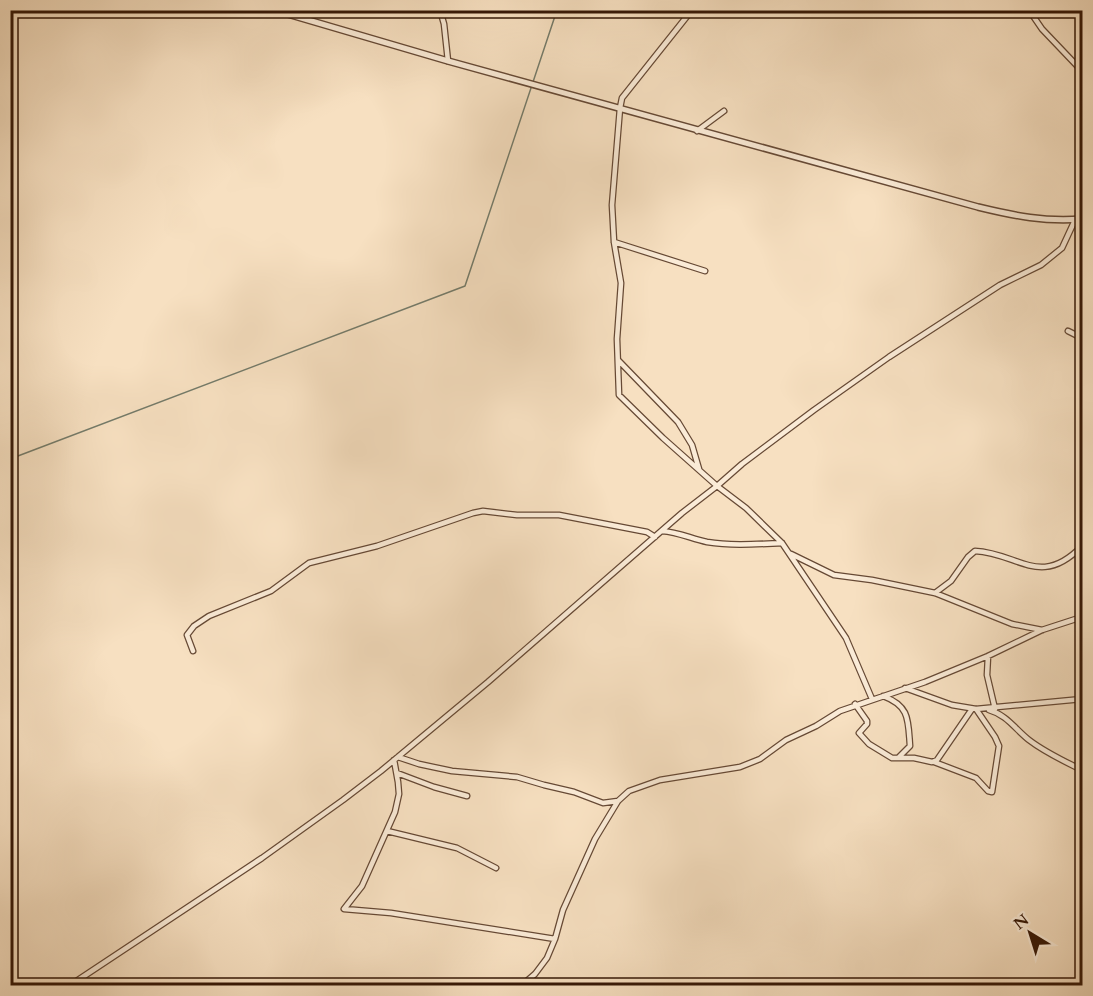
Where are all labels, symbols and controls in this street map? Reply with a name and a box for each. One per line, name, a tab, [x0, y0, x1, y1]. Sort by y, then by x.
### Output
north arrow	[1000, 903, 1060, 963]
text: N	[1009, 909, 1034, 935]

